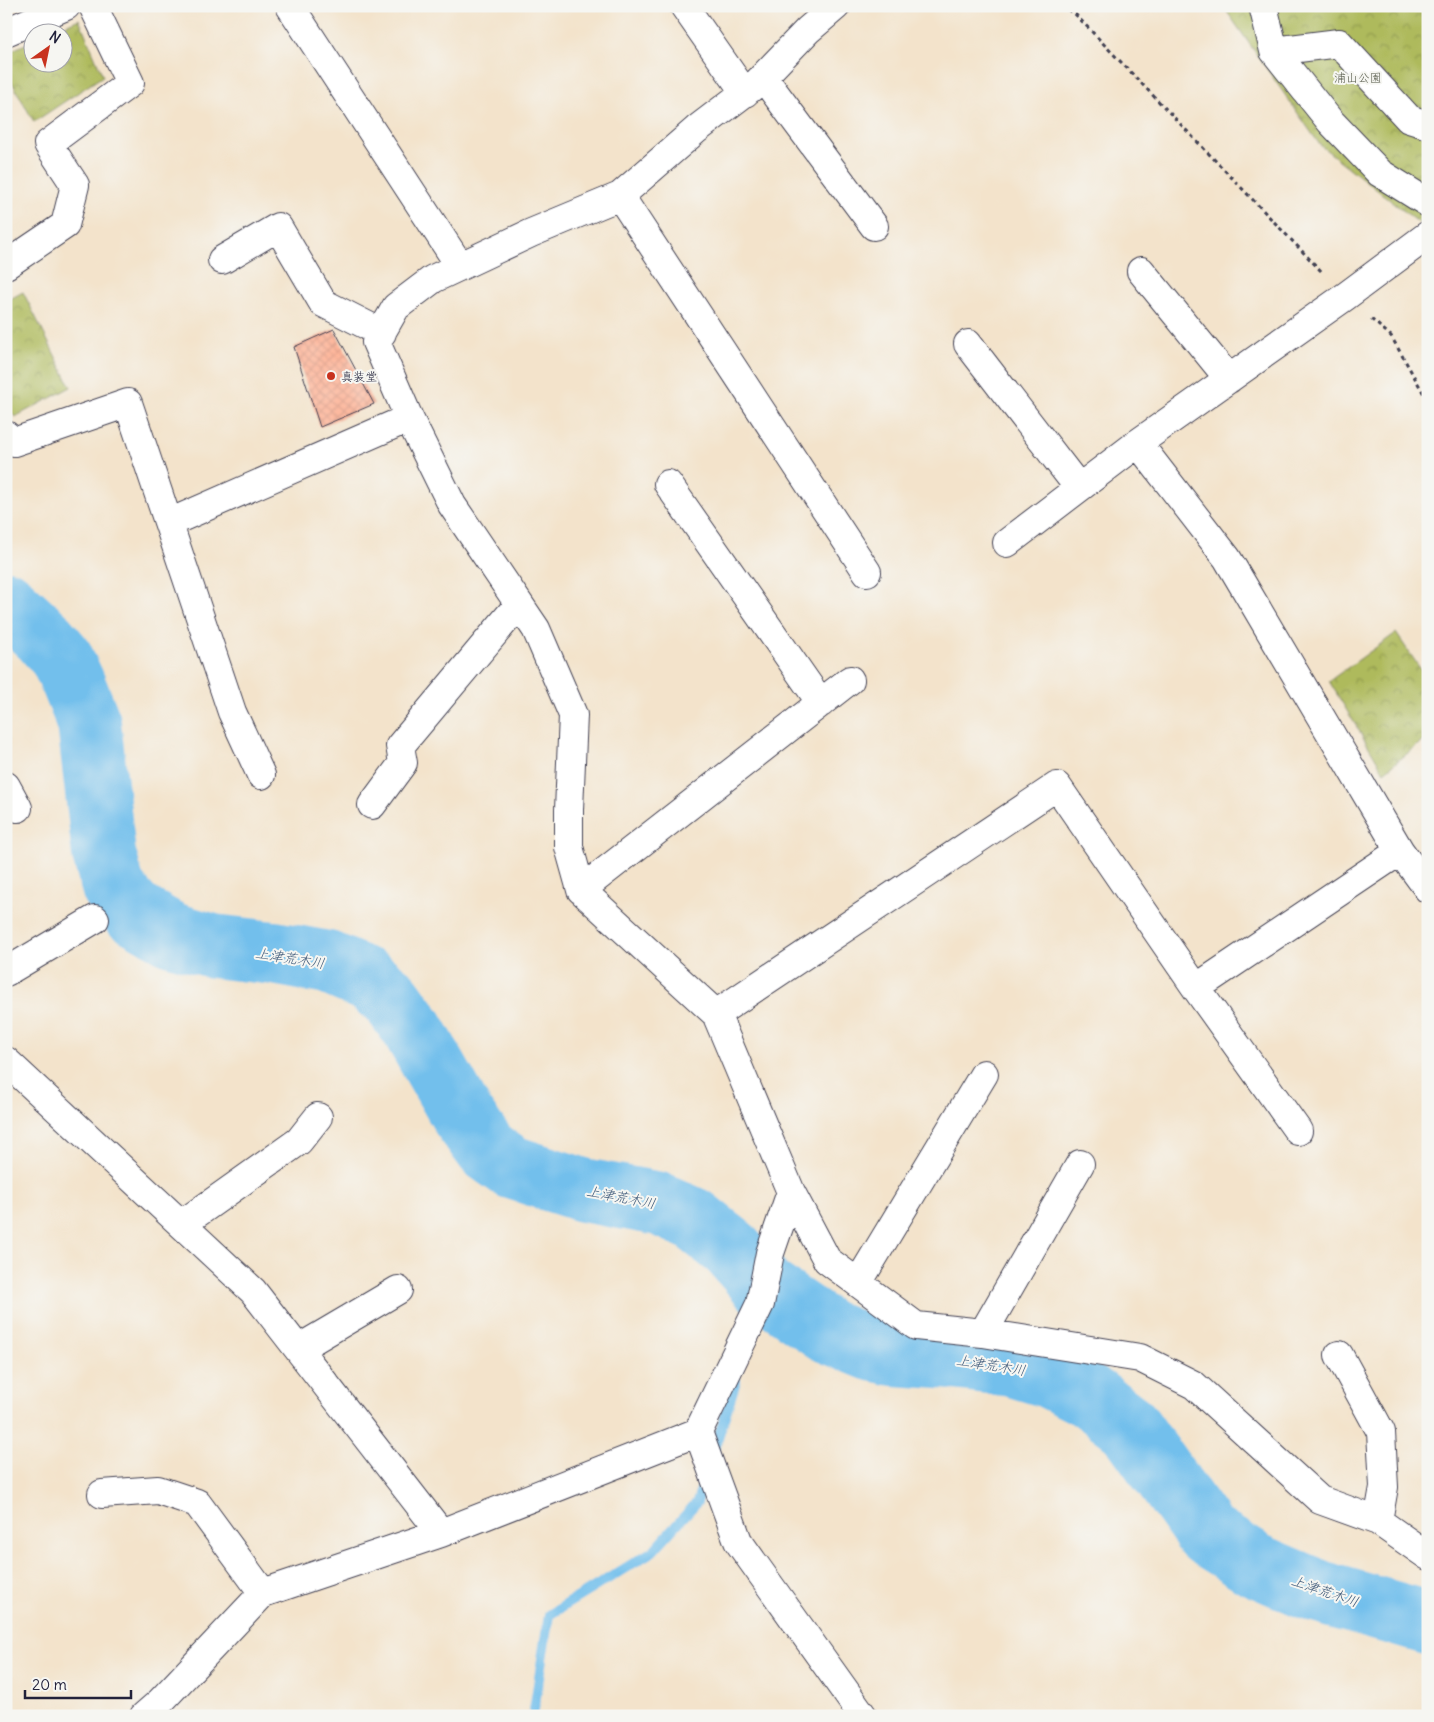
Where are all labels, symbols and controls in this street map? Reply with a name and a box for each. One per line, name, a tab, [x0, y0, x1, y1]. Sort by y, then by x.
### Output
north arrow	[22, 22, 72, 72]
text: N	[46, 27, 64, 47]
park label: 浦山公園	[1334, 70, 1382, 85]
place label: 真装堂	[341, 369, 377, 384]
marker: 真装堂	[325, 370, 337, 382]
water label: 上津荒木川	[254, 944, 326, 972]
water label: 上津荒木川	[585, 1181, 657, 1213]
water label: 上津荒木川	[955, 1351, 1027, 1379]
water label: 上津荒木川	[1289, 1571, 1361, 1611]
scale bar	[25, 1667, 131, 1699]
text: 20 m	[32, 1675, 67, 1694]

